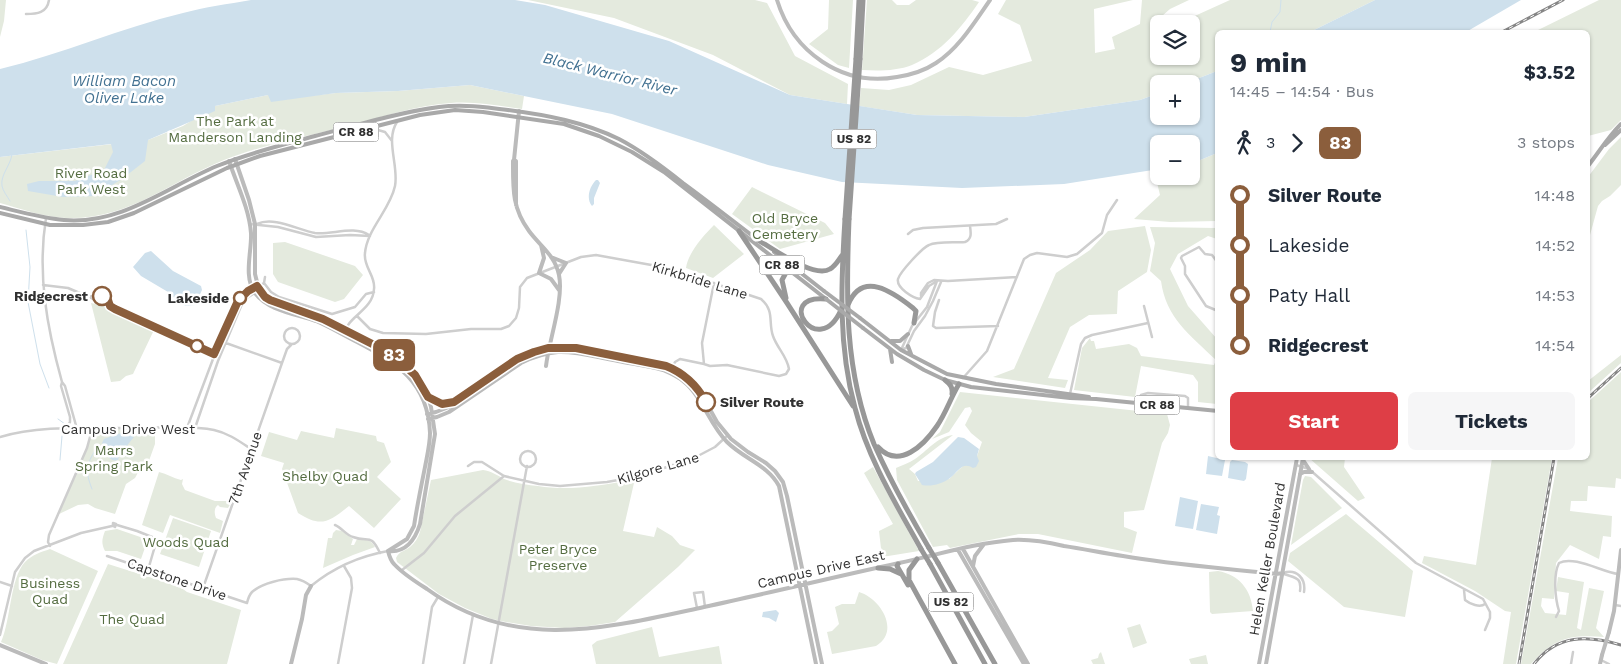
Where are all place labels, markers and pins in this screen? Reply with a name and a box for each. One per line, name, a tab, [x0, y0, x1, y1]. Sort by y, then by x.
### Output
marker: Ridgecrest	[92, 286, 112, 306]
place label: Ridgecrest	[14, 288, 88, 304]
place label: Lakeside	[168, 290, 229, 306]
marker: Lakeside	[233, 291, 247, 305]
unlabelled marker	[190, 339, 204, 353]
marker: Silver Route	[696, 392, 716, 412]
place label: Silver Route	[720, 394, 804, 410]

